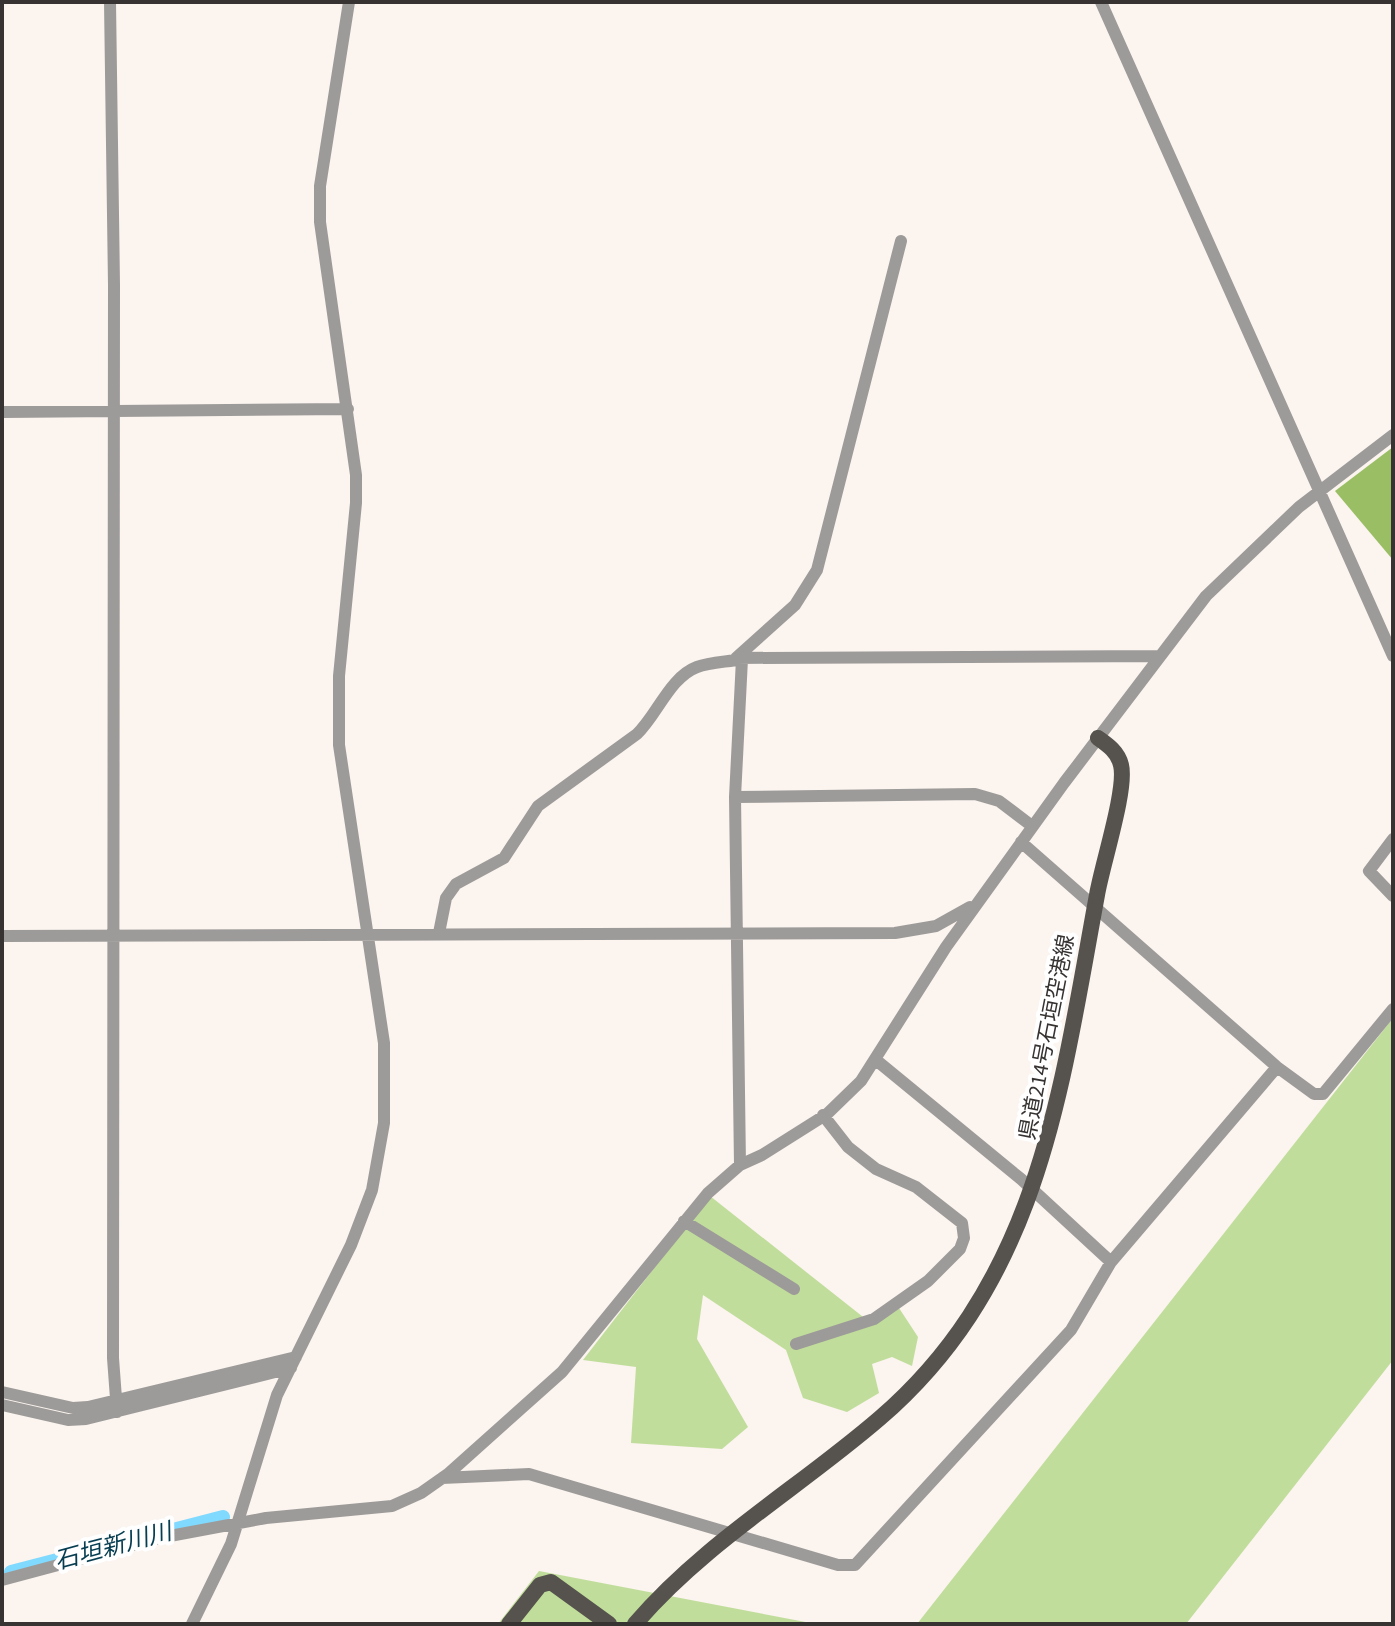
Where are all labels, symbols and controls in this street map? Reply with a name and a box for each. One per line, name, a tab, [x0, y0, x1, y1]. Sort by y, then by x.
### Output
street label: 県道214号石垣空港線	[1011, 932, 1083, 1143]
water label: 石垣新川川	[51, 1513, 179, 1579]

